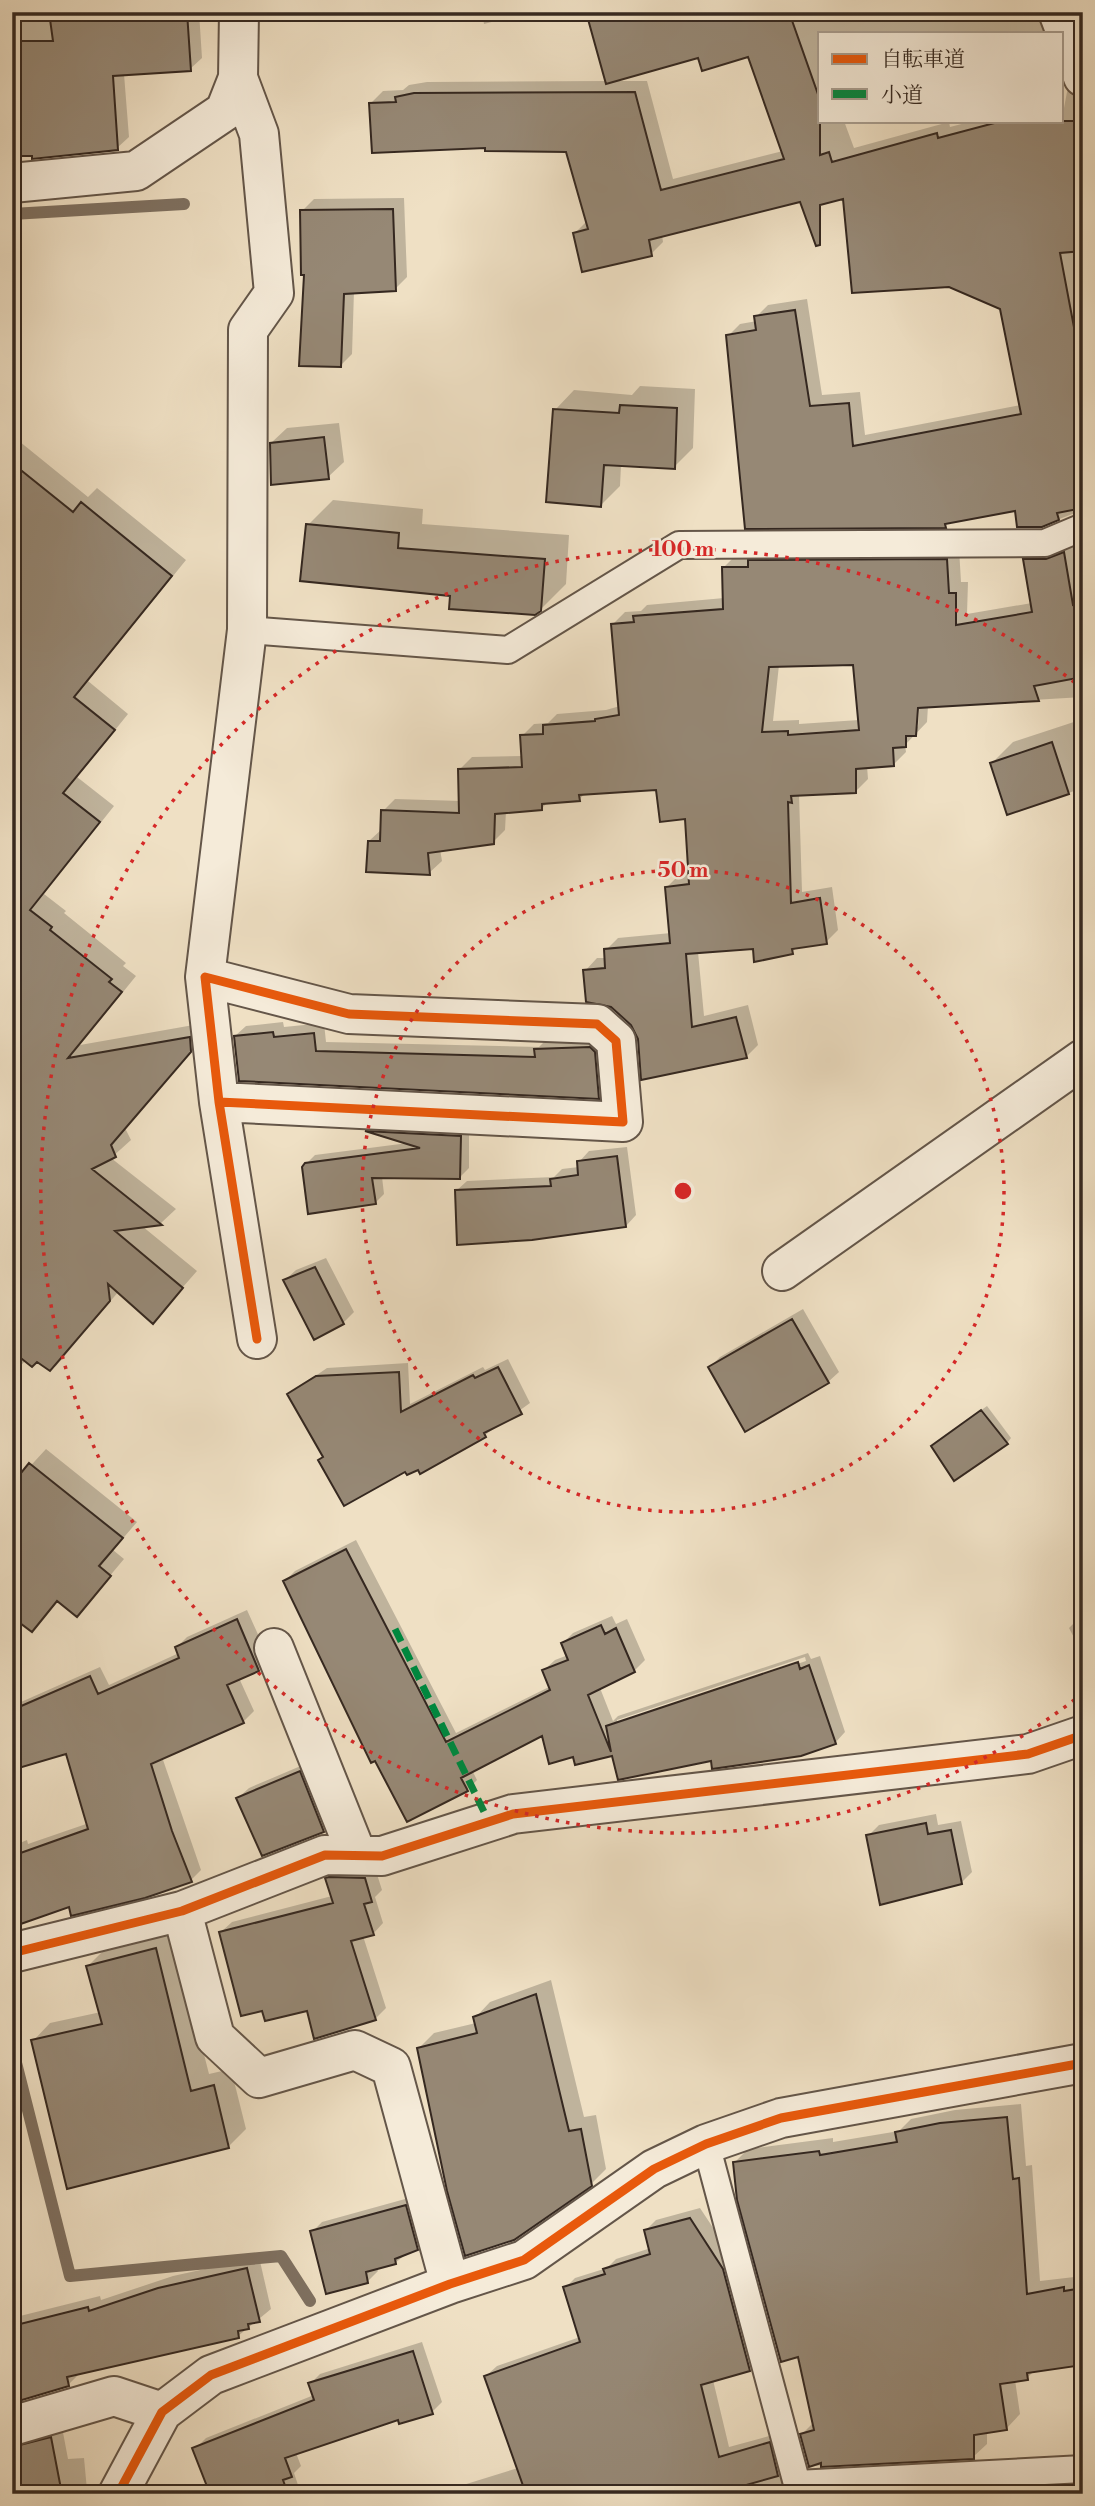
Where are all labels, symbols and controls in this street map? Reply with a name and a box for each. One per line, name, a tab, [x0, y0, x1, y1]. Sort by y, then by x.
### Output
legend	[818, 32, 1064, 122]
text: 自転車道	[881, 47, 965, 73]
text: 小道	[881, 83, 923, 109]
text: 100 m	[652, 537, 714, 563]
text: 50 m	[658, 858, 708, 884]
centre of rings	[671, 1179, 695, 1203]

